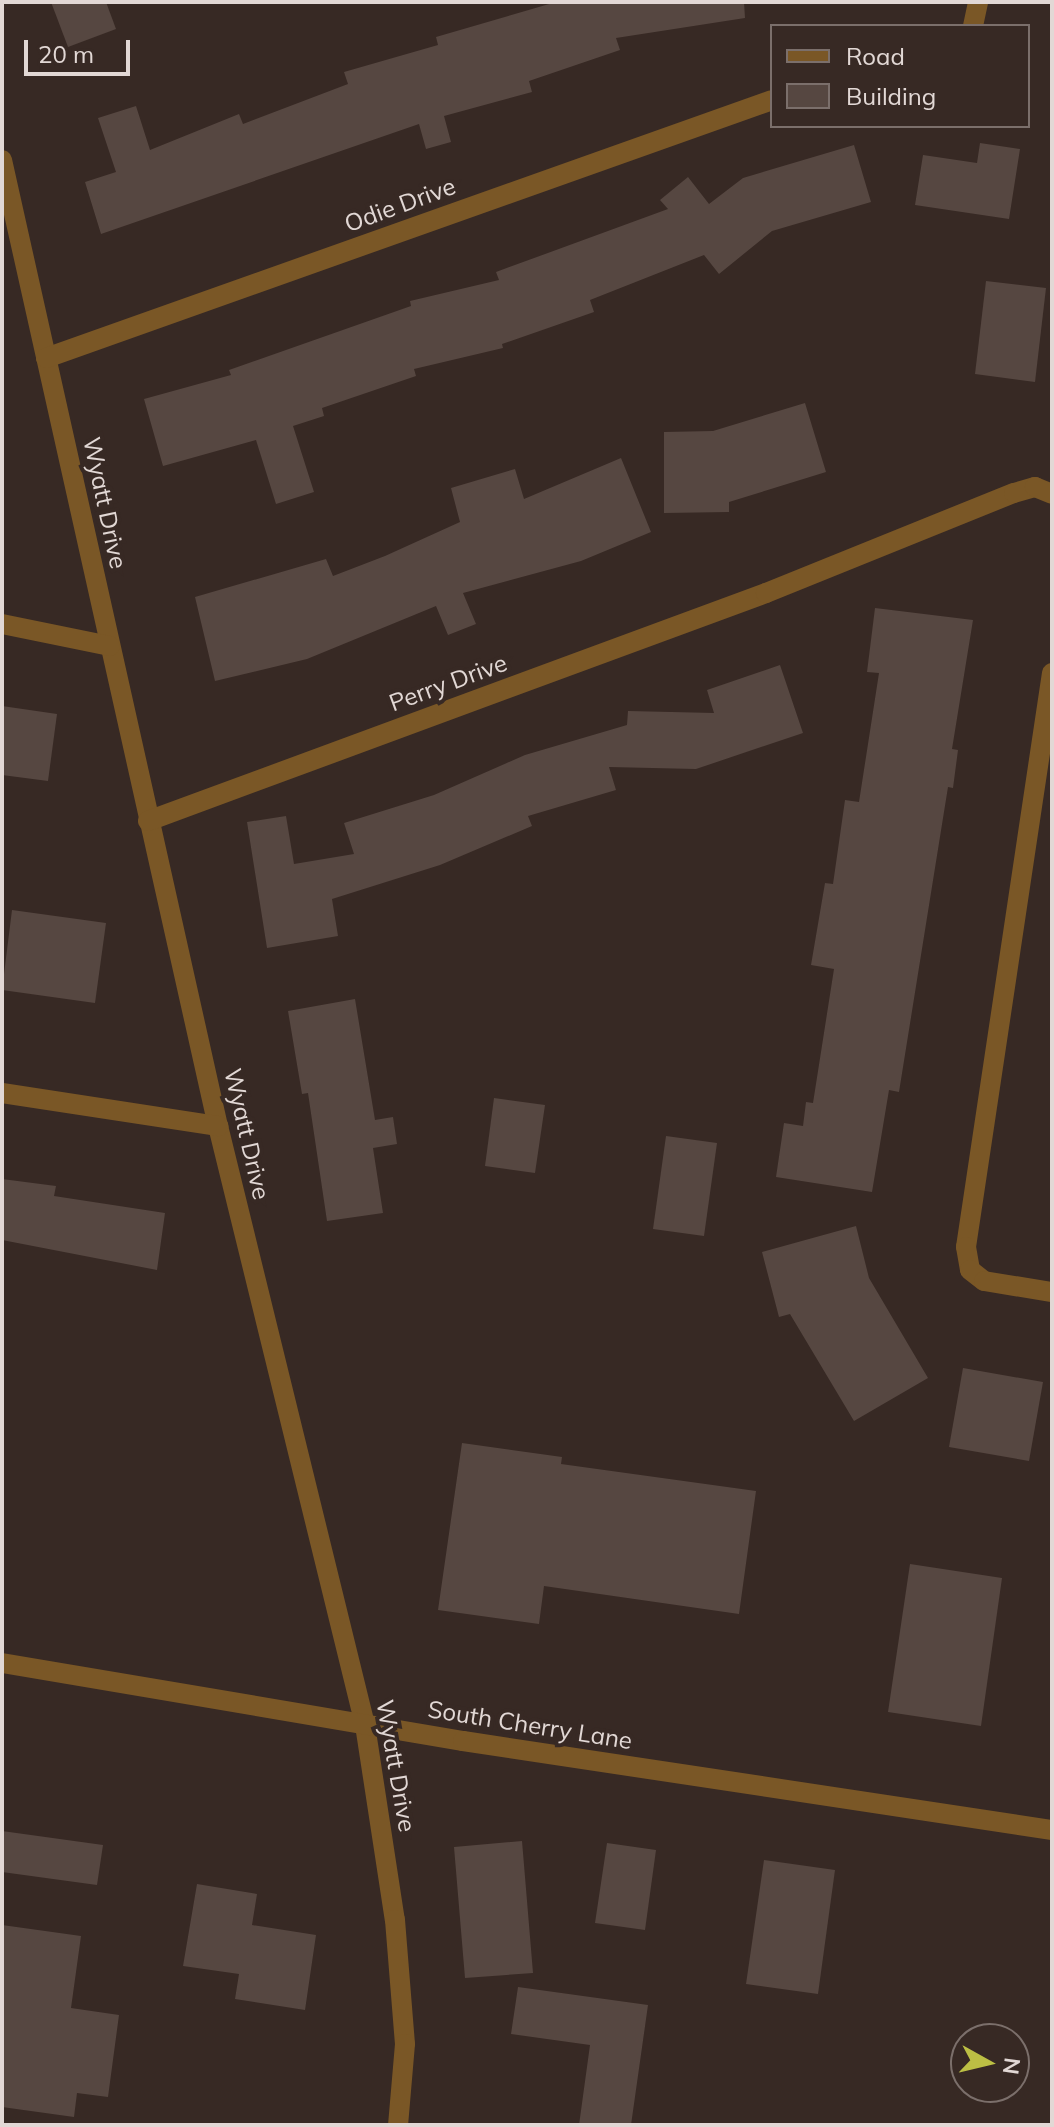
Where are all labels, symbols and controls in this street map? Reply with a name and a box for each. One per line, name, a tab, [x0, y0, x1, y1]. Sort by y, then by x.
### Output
scale bar	[28, 24, 134, 74]
legend	[770, 24, 1030, 128]
text: 20 m	[38, 39, 94, 69]
text: Road	[846, 41, 905, 71]
text: Building	[846, 81, 936, 111]
street label: Odie Drive	[341, 172, 459, 238]
street label: Wyatt Drive	[77, 435, 133, 571]
street label: Perry Drive	[385, 648, 511, 718]
street label: Wyatt Drive	[218, 1066, 276, 1202]
street label: South Cherry Lane	[426, 1695, 634, 1755]
street label: Wyatt Drive	[370, 1698, 422, 1834]
north arrow	[950, 2023, 1030, 2103]
text: N	[997, 2056, 1027, 2076]

